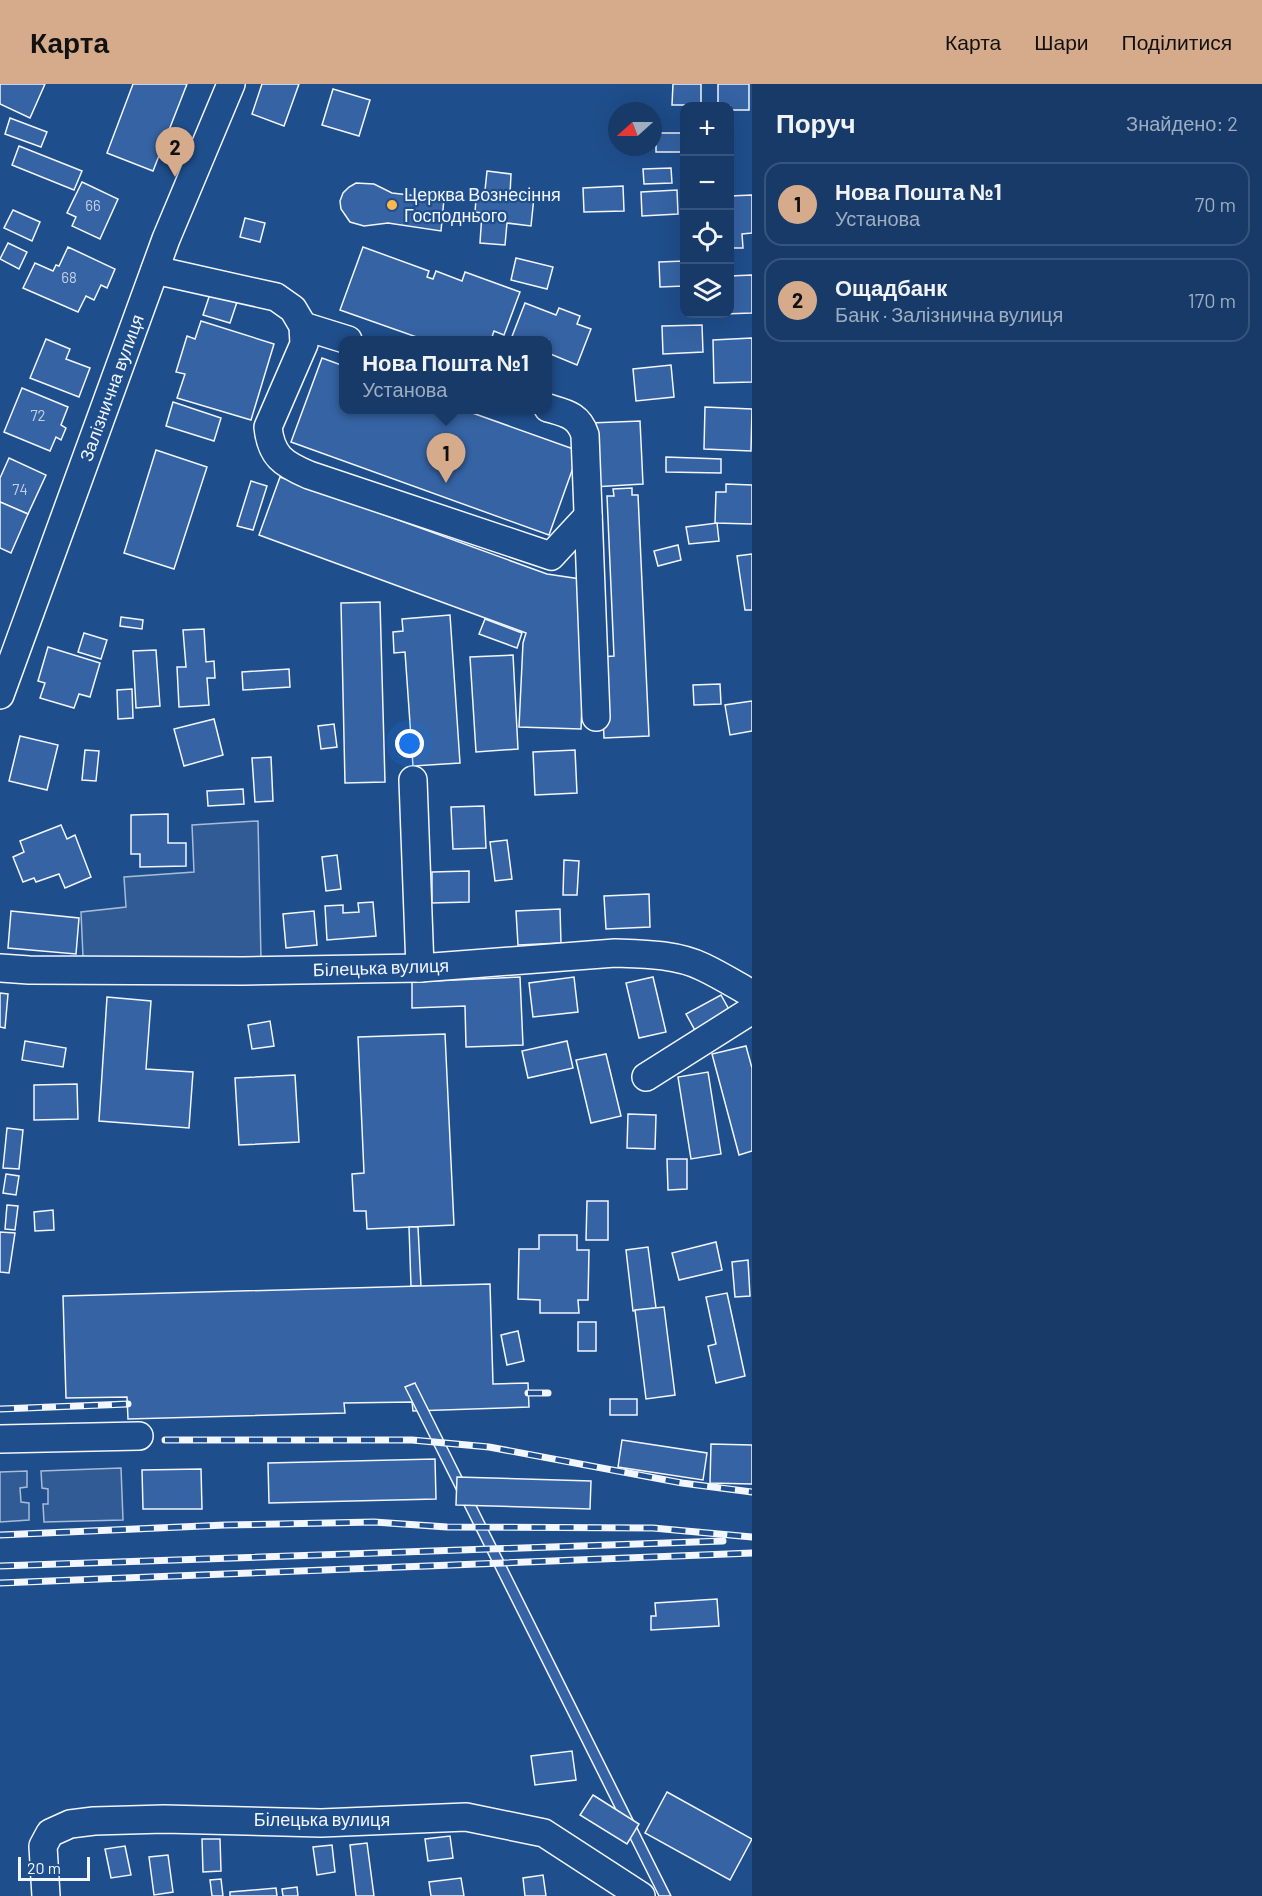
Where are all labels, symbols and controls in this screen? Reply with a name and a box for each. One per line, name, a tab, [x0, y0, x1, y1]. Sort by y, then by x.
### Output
text: Карта	[30, 25, 109, 59]
text: Карта	[945, 29, 1001, 54]
text: Шари	[1034, 29, 1089, 54]
text: Поділитися	[1122, 29, 1232, 54]
north arrow	[608, 102, 662, 156]
map controls	[680, 102, 734, 318]
button: +	[680, 102, 734, 156]
text: Поруч	[776, 107, 856, 138]
text: Знайдено: 2	[1126, 111, 1238, 135]
pin: 2	[156, 128, 195, 177]
button: −	[680, 156, 734, 210]
text: Нова Пошта №1	[835, 178, 1002, 204]
place label: Церква Вознесіння Господнього	[404, 183, 561, 226]
text: 1	[794, 192, 801, 216]
text: 70 m	[1195, 192, 1236, 216]
house number: 66	[85, 196, 101, 214]
marker: Церква Вознесіння Господнього	[385, 198, 399, 212]
text: Установа	[835, 206, 920, 230]
button: locate	[680, 210, 734, 264]
button: layers	[680, 264, 734, 318]
house number: 68	[61, 268, 77, 286]
text: Ощадбанк	[835, 274, 947, 300]
text: 2	[792, 288, 803, 312]
text: 170 m	[1188, 288, 1236, 312]
text: Банк · Залізнична вулиця	[835, 302, 1063, 326]
street label: Залізнична вулиця	[74, 311, 148, 464]
popup	[339, 336, 552, 414]
text: Нова Пошта №1	[362, 349, 529, 375]
text: Установа	[362, 377, 447, 401]
house number: 72	[30, 406, 46, 424]
pin: 1	[426, 434, 466, 483]
house number: 74	[12, 480, 28, 498]
your location	[395, 729, 424, 758]
street label: Білецька вулиця	[312, 954, 449, 980]
street label: Білецька вулиця	[254, 1808, 390, 1830]
scale bar	[18, 1854, 90, 1882]
text: 20 m	[27, 1858, 61, 1877]

